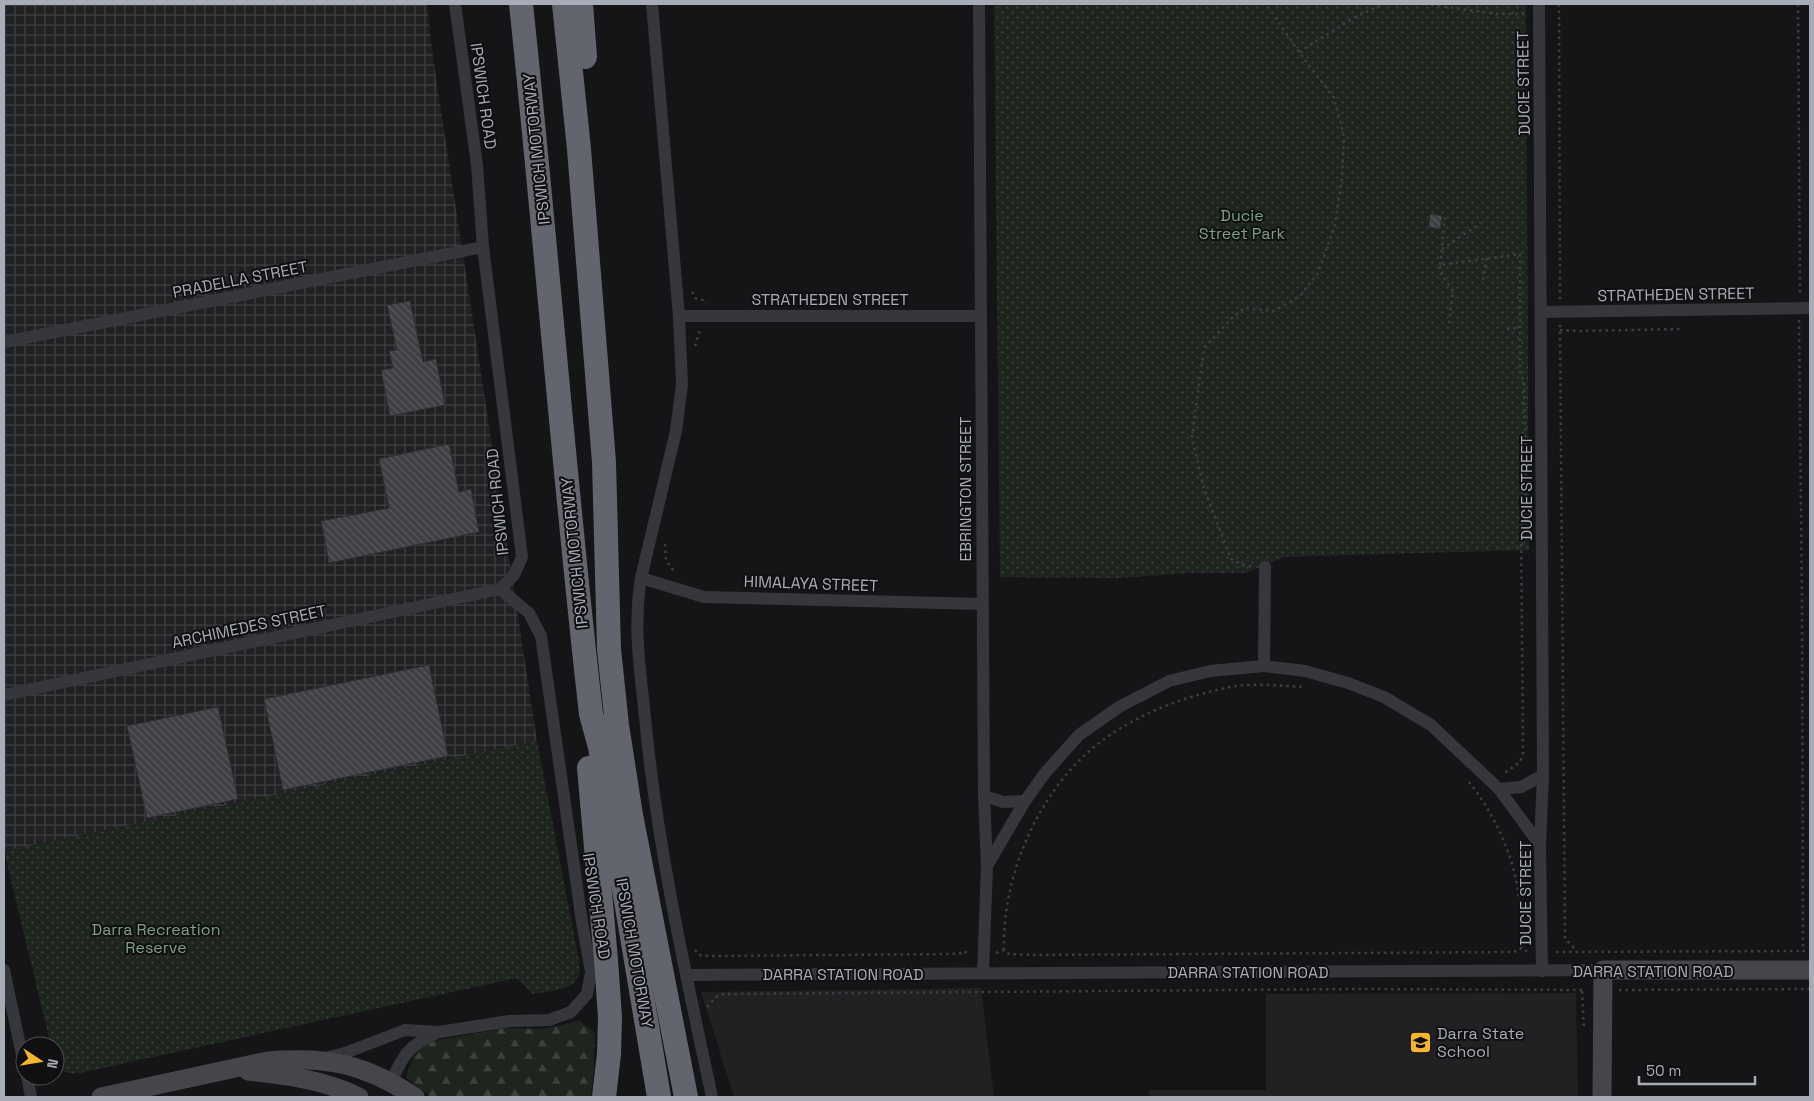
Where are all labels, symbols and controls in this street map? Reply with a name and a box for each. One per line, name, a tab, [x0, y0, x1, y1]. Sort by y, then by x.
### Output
street label: DUCIE STREET	[1512, 30, 1535, 136]
street label: IPSWICH ROAD	[466, 41, 501, 151]
street label: IPSWICH MOTORWAY	[518, 72, 555, 226]
park label: Ducie Street Park	[1199, 205, 1286, 244]
street label: PRADELLA STREET	[171, 256, 309, 303]
street label: STRATHEDEN STREET	[1597, 283, 1755, 306]
street label: STRATHEDEN STREET	[751, 289, 909, 310]
street label: EBRINGTON STREET	[955, 417, 976, 561]
street label: DUCIE STREET	[1516, 436, 1537, 540]
street label: IPSWICH ROAD	[481, 447, 514, 556]
street label: IPSWICH MOTORWAY	[556, 476, 593, 630]
street label: HIMALAYA STREET	[743, 571, 879, 596]
street label: ARCHIMEDES STREET	[170, 600, 328, 653]
street label: DUCIE STREET	[1515, 841, 1536, 945]
street label: IPSWICH ROAD	[578, 851, 615, 961]
street label: IPSWICH MOTORWAY	[611, 876, 658, 1030]
park label: Darra Recreation Reserve	[92, 919, 220, 958]
street label: DARRA STATION ROAD	[1572, 961, 1734, 982]
street label: DARRA STATION ROAD	[1167, 962, 1329, 983]
street label: DARRA STATION ROAD	[762, 964, 924, 985]
place label: Darra State School	[1437, 1023, 1524, 1062]
school or university icon: Darra State School	[1409, 1030, 1433, 1054]
north arrow	[15, 1036, 65, 1086]
scale bar	[1639, 1054, 1755, 1086]
text: N	[43, 1057, 62, 1070]
text: 50 m	[1646, 1061, 1681, 1080]

